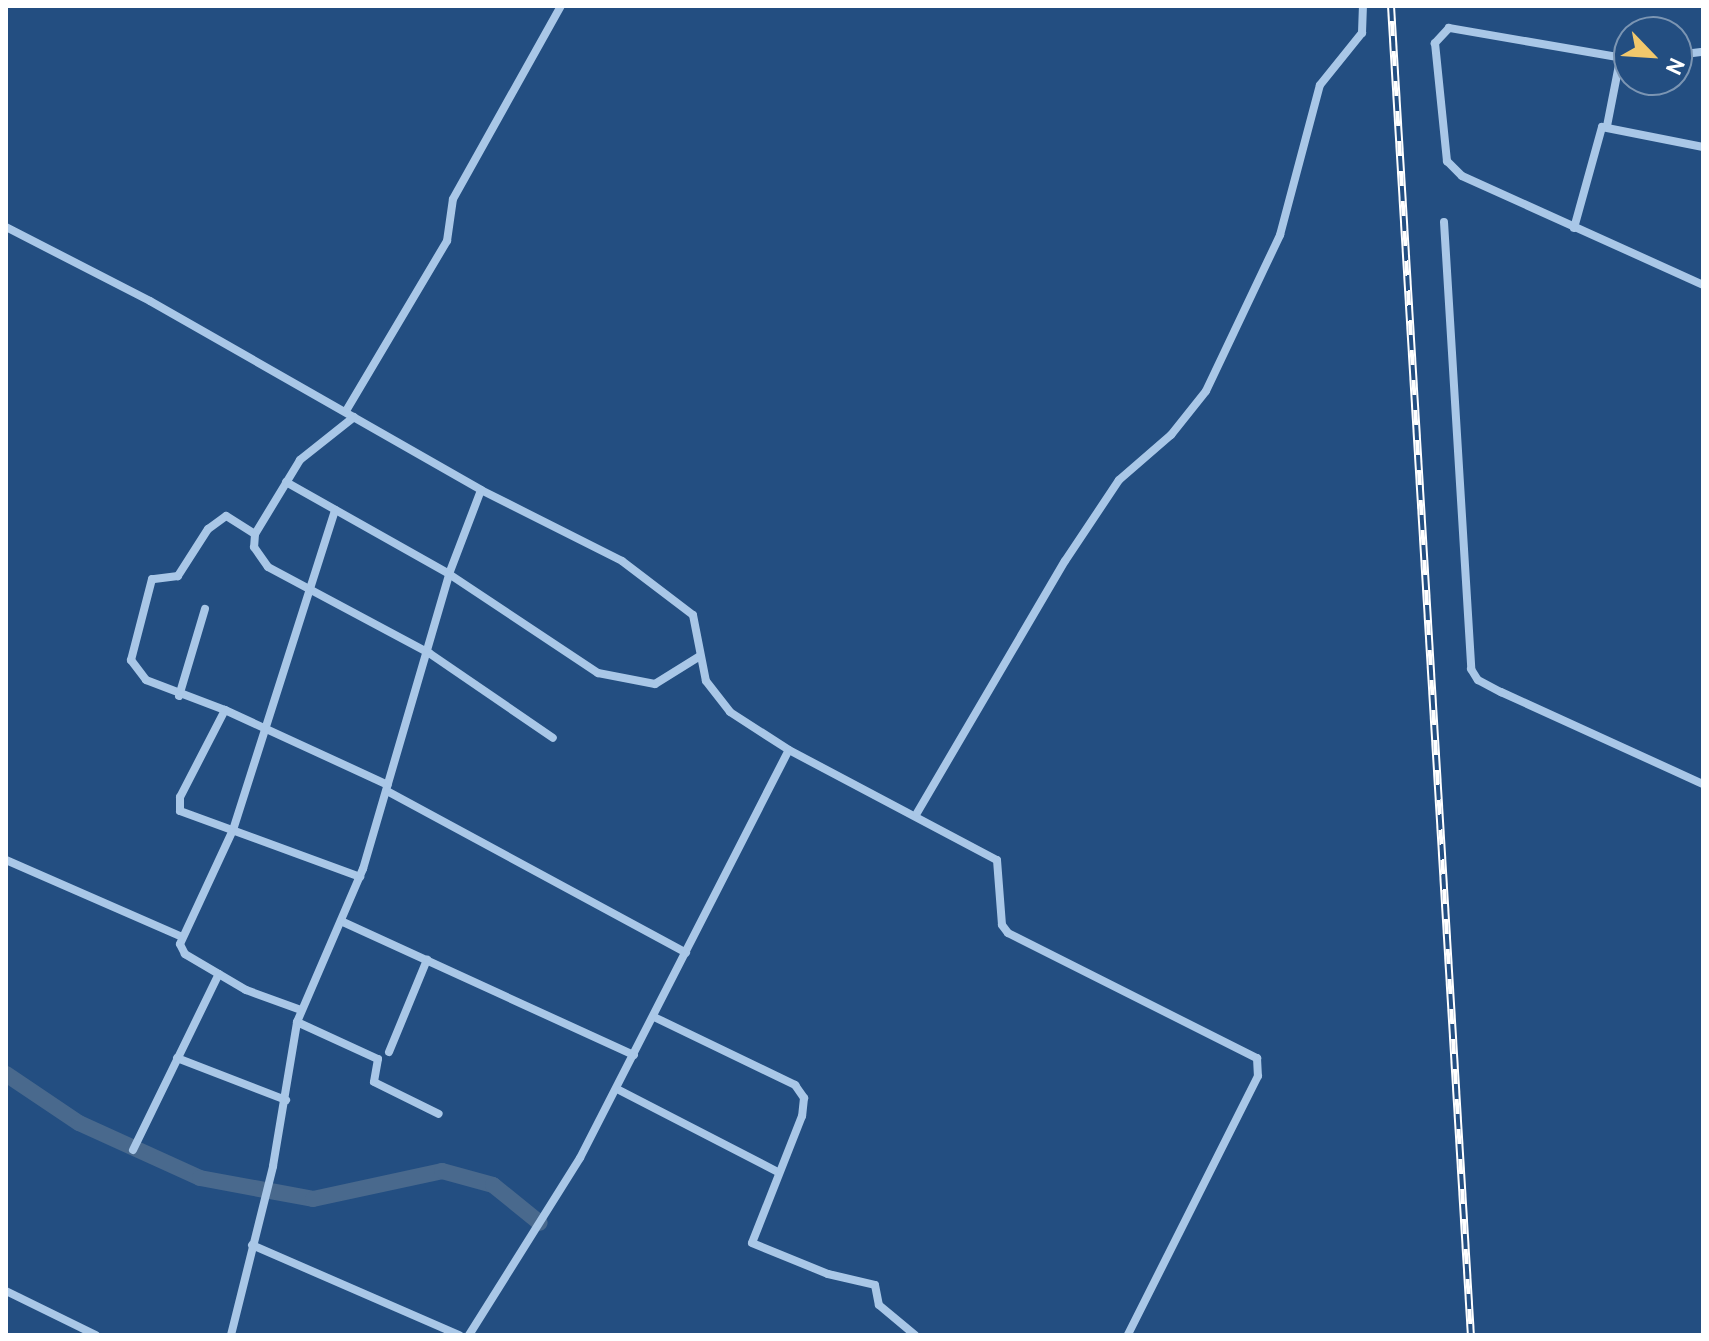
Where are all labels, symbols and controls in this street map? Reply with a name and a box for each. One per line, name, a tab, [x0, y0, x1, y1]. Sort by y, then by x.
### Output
north arrow	[1613, 16, 1693, 96]
text: N	[1658, 53, 1689, 78]

